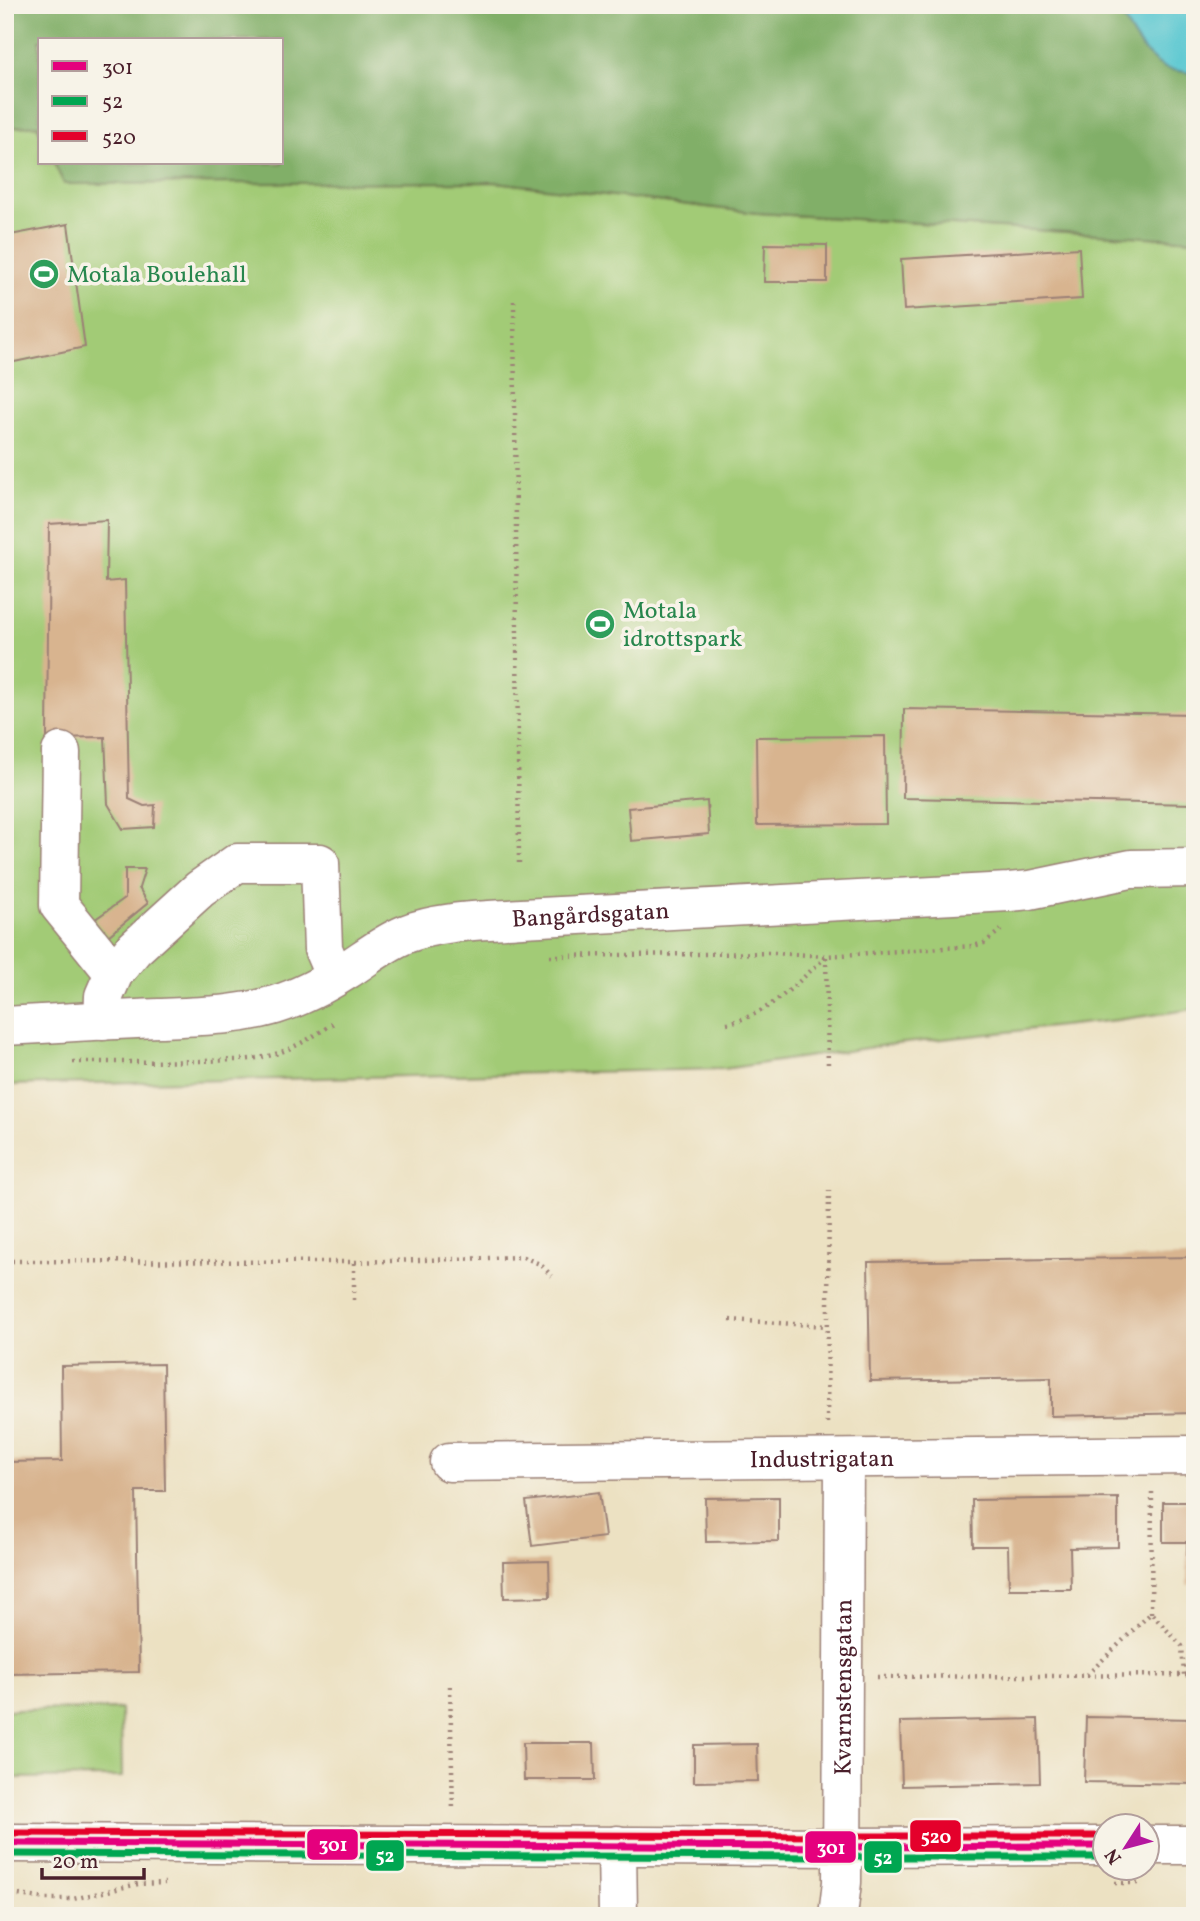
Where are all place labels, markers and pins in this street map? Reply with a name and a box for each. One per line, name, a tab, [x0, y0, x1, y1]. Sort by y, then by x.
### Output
sports icon: Motala Boulehall	[27, 257, 61, 291]
place label: Motala Boulehall	[67, 259, 246, 293]
place label: Motala idrottspark	[623, 595, 742, 657]
sports icon: Motala idrottspark	[583, 607, 617, 641]

